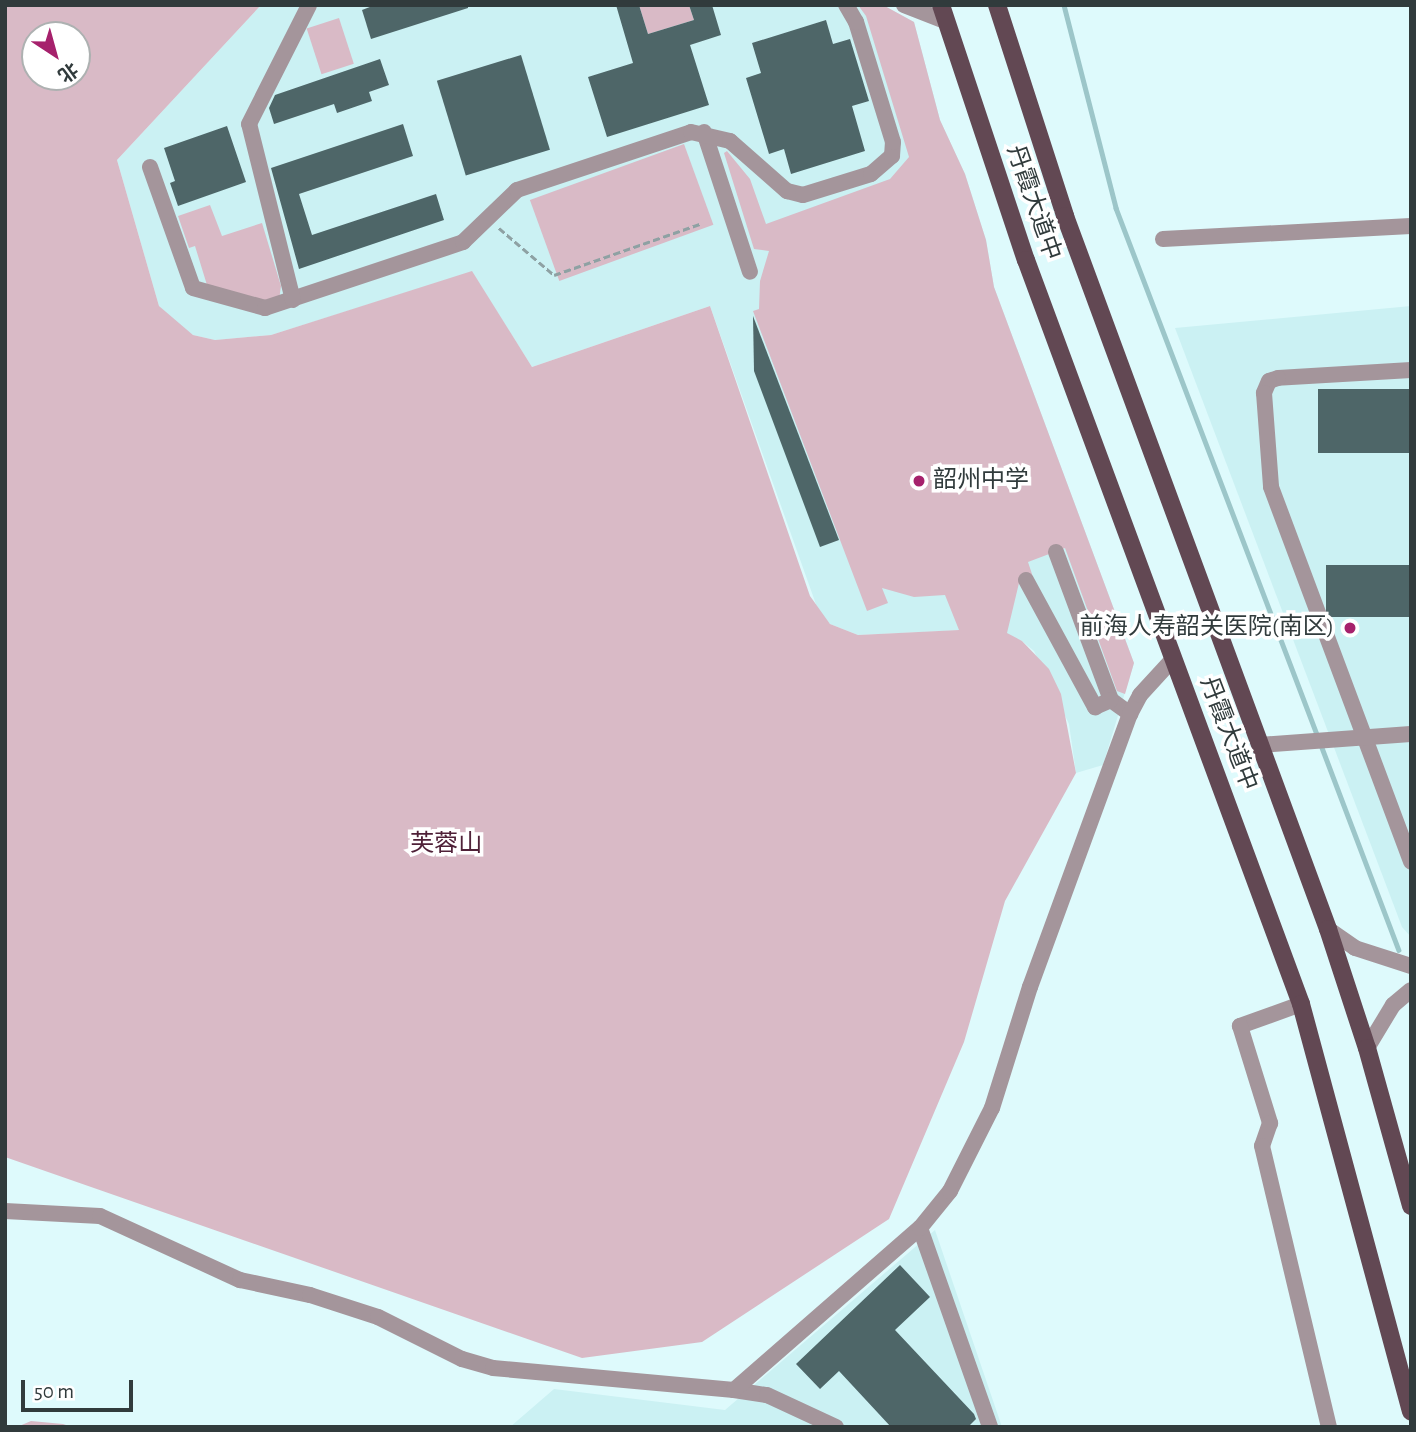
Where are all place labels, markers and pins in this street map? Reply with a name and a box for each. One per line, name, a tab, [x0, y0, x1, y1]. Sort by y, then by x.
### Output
place label: 韶州中学	[933, 467, 1029, 495]
marker: 韶州中学	[911, 473, 927, 489]
place label: 前海人寿韶关医院(南区)	[1080, 614, 1334, 642]
marker: 前海人寿韶关医院(南区)	[1340, 618, 1360, 638]

